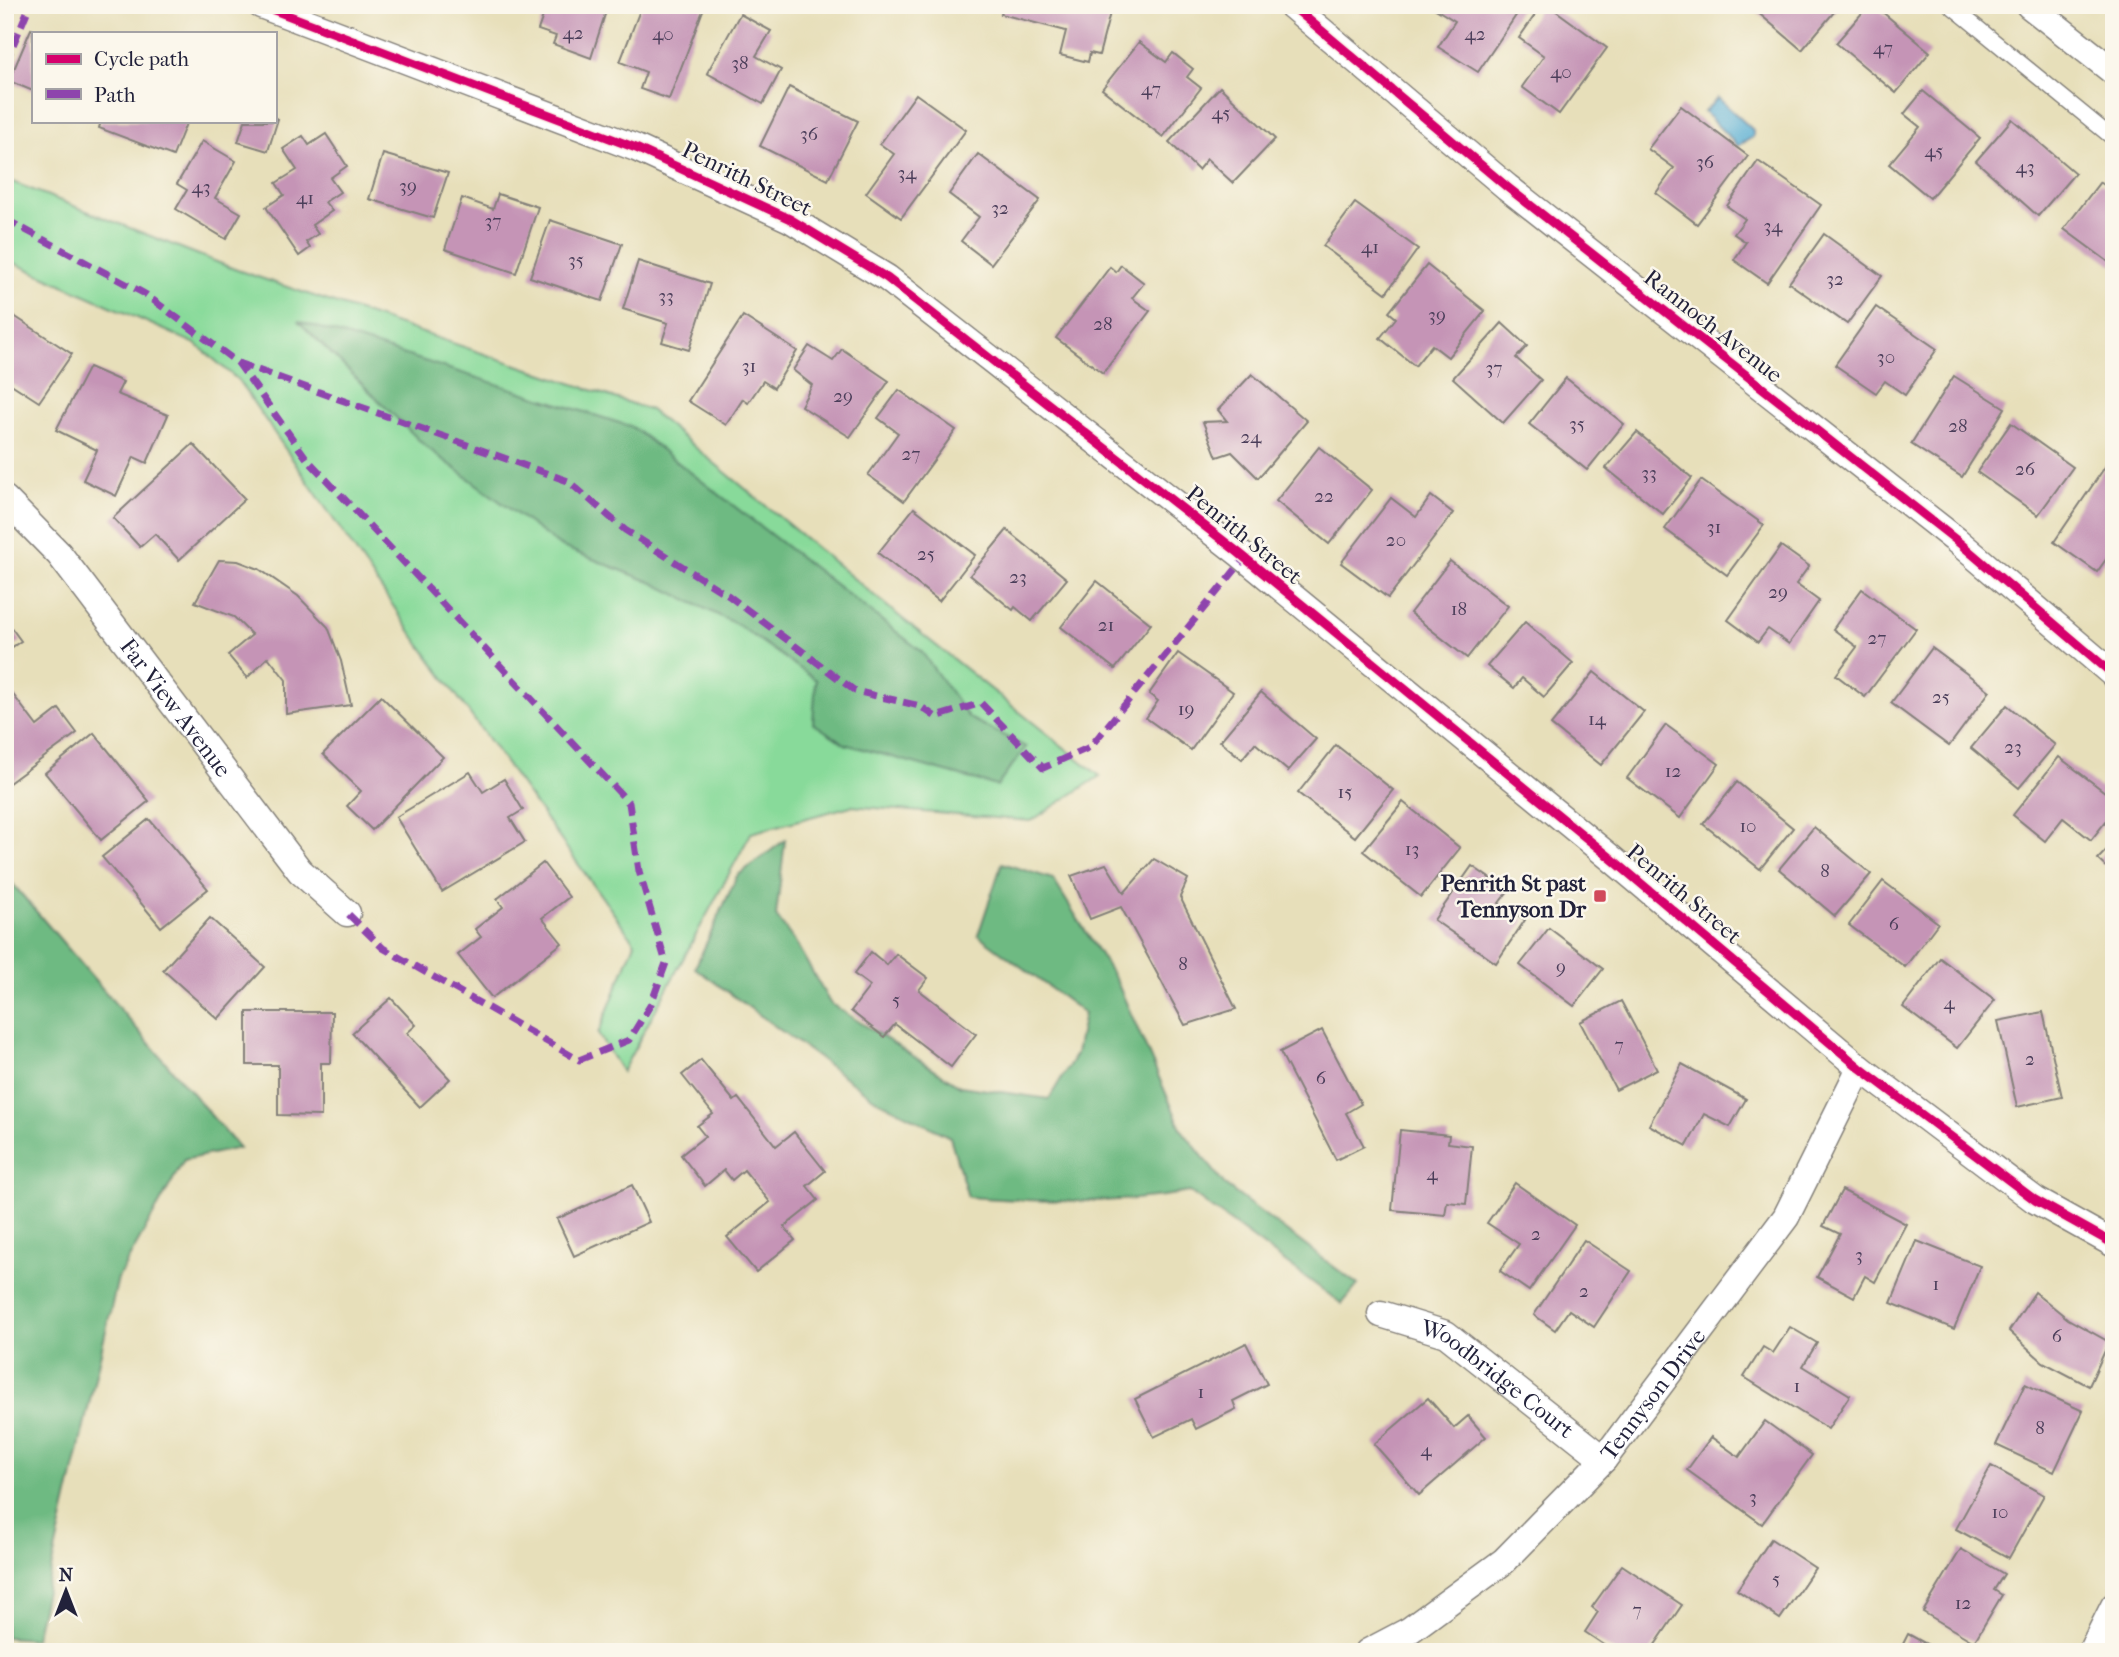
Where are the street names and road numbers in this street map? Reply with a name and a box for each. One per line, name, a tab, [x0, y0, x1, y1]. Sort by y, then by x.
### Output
street label: Penrith Street	[678, 136, 816, 222]
street label: Rannoch Avenue	[1638, 264, 1788, 388]
street label: Penrith Street	[1181, 480, 1307, 590]
street label: Far View Avenue	[115, 633, 237, 782]
street label: Penrith Street	[1621, 838, 1747, 950]
street label: Woodbridge Court	[1417, 1313, 1579, 1443]
street label: Tennyson Drive	[1595, 1323, 1711, 1465]

